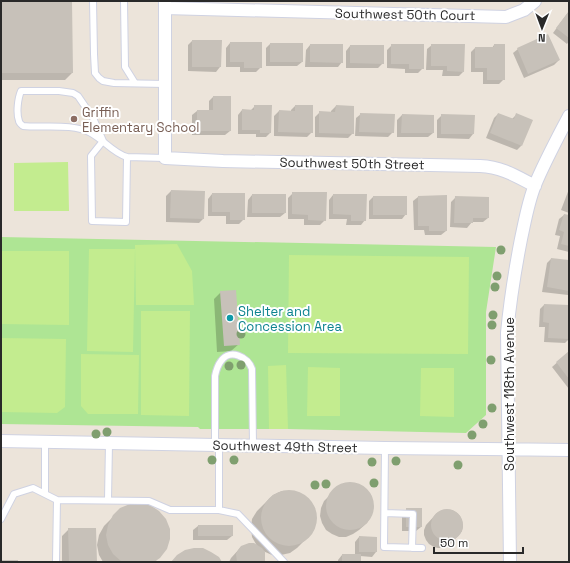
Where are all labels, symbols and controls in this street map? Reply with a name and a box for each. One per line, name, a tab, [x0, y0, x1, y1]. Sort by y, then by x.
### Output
street label: Southwest 50th Court	[335, 5, 475, 24]
north arrow	[522, 8, 562, 48]
text: N	[538, 31, 546, 45]
place label: Griffin Elementary School	[82, 104, 199, 136]
marker: Griffin Elementary School	[69, 114, 79, 124]
street label: Southwest 50th Street	[279, 154, 425, 173]
place label: Shelter and Concession Area	[238, 303, 342, 335]
marker: Shelter and Concession Area	[225, 313, 235, 323]
street label: Southwest 118th Avenue	[501, 317, 518, 471]
street label: Southwest 49th Street	[212, 437, 358, 456]
scale bar	[434, 529, 523, 555]
text: 50 m	[440, 535, 468, 551]

